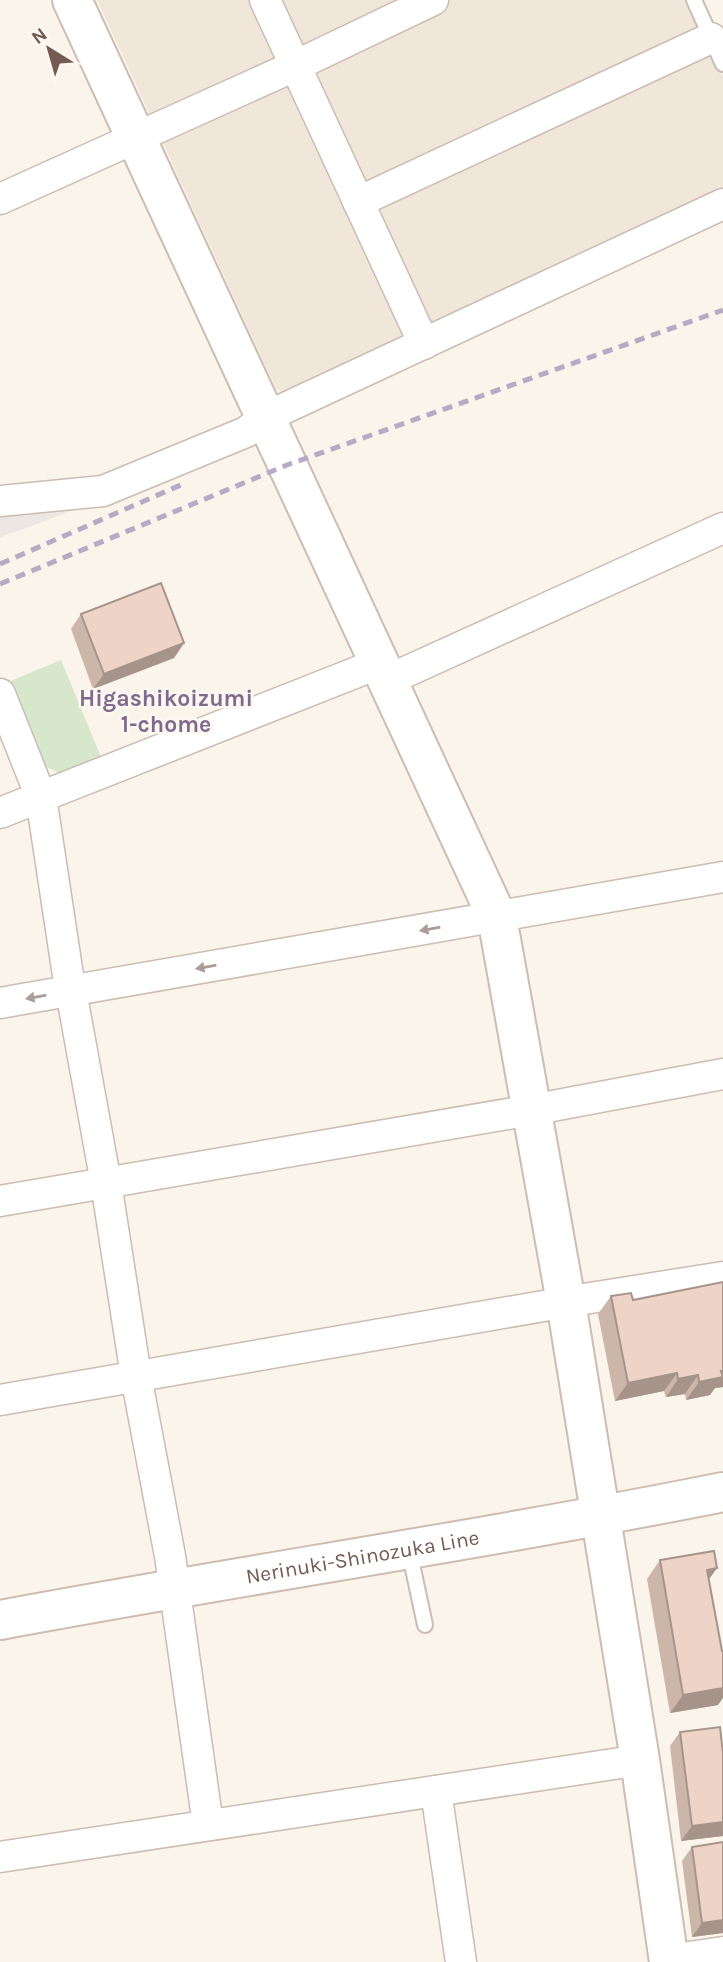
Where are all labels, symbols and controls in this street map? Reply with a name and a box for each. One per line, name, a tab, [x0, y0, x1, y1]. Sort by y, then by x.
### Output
north arrow	[14, 14, 84, 84]
text: N	[27, 23, 51, 49]
district label: Higashikoizumi 1-chome	[79, 685, 253, 738]
one-way arrow	[419, 924, 441, 935]
one-way arrow	[195, 962, 217, 973]
one-way arrow	[25, 991, 47, 1002]
street label: Nerinuki-Shinozuka Line	[244, 1525, 481, 1588]

